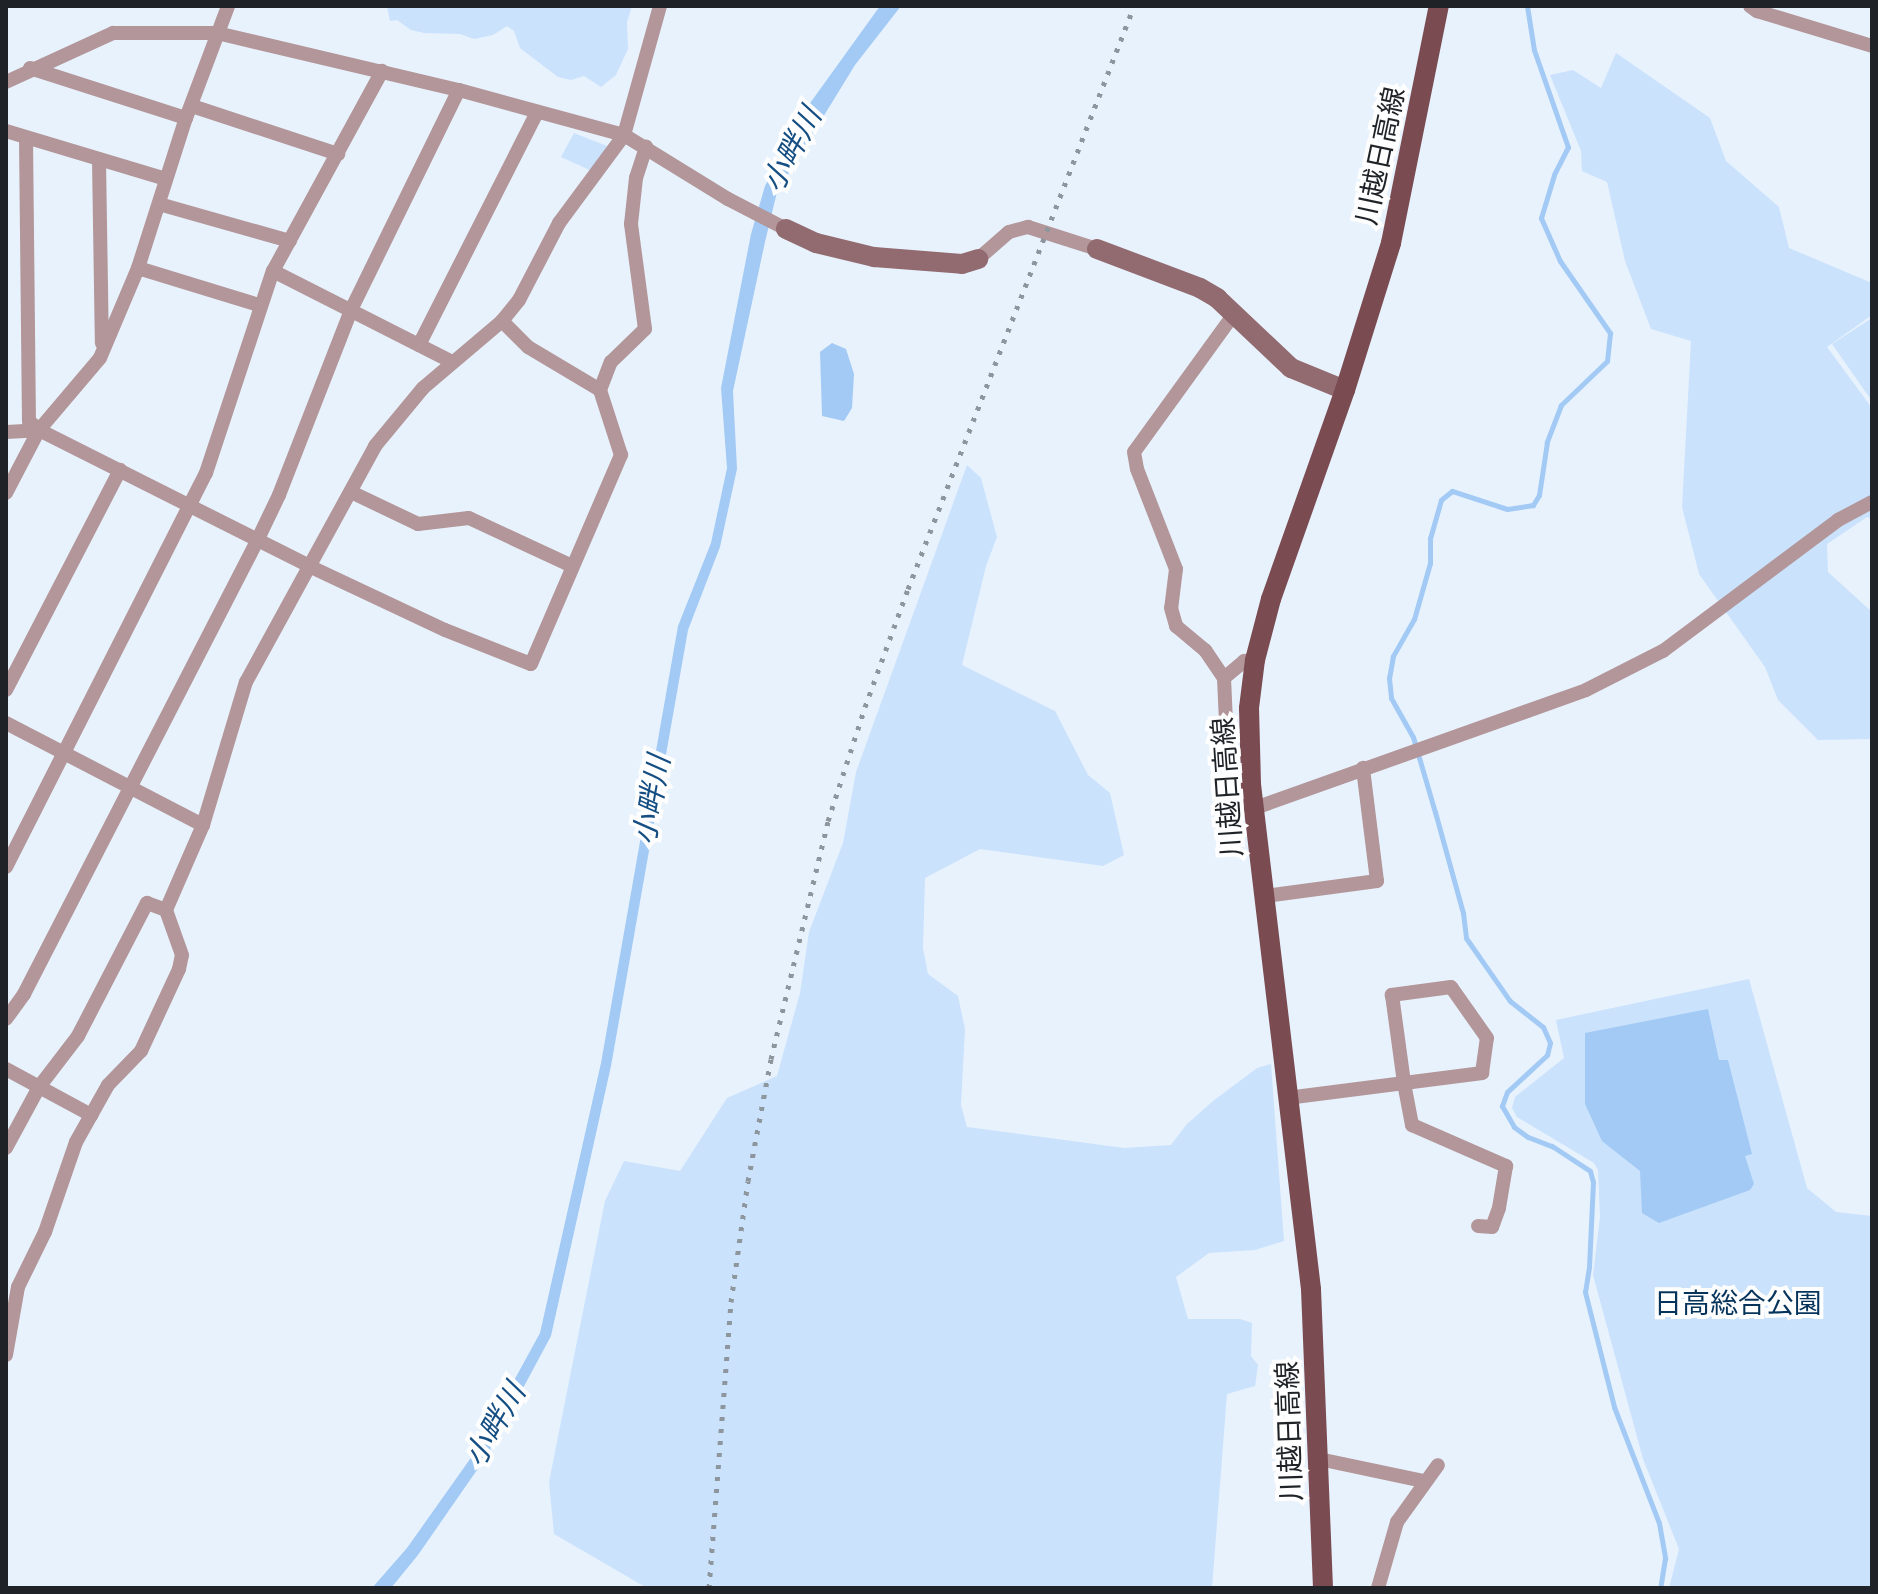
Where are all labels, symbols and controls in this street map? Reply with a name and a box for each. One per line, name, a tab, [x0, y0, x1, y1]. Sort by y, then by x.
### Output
street label: 川越日高線	[1350, 84, 1412, 228]
water label: 小畔川	[755, 102, 829, 198]
street label: 川越日高線	[1206, 716, 1250, 858]
water label: 小畔川	[626, 753, 678, 847]
park label: 日高総合公園	[1654, 1287, 1822, 1321]
street label: 川越日高線	[1271, 1360, 1309, 1502]
water label: 小畔川	[457, 1377, 533, 1473]

